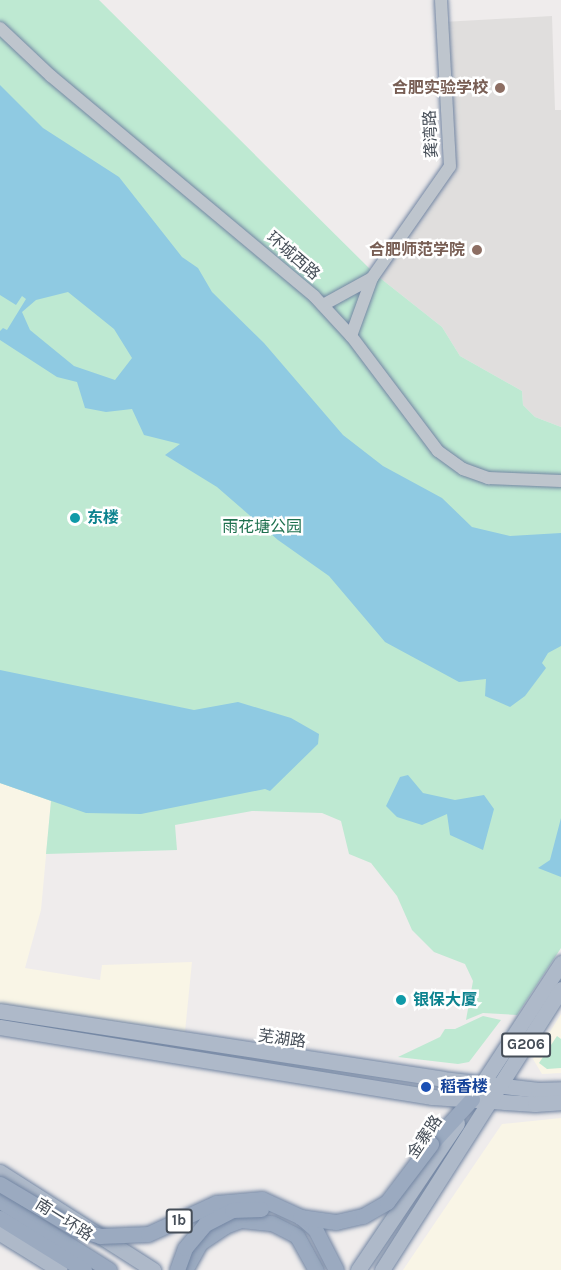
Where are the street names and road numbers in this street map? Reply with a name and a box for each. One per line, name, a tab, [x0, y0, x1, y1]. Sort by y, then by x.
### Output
street label: 龚湾路	[420, 110, 442, 158]
street label: 环城西路	[263, 228, 323, 284]
street label: 芜湖路	[257, 1026, 307, 1052]
road number: G206	[500, 1033, 552, 1057]
street label: 金寨路	[404, 1112, 446, 1162]
street label: 南一环路	[32, 1195, 96, 1245]
road number: 1b	[166, 1209, 192, 1233]

